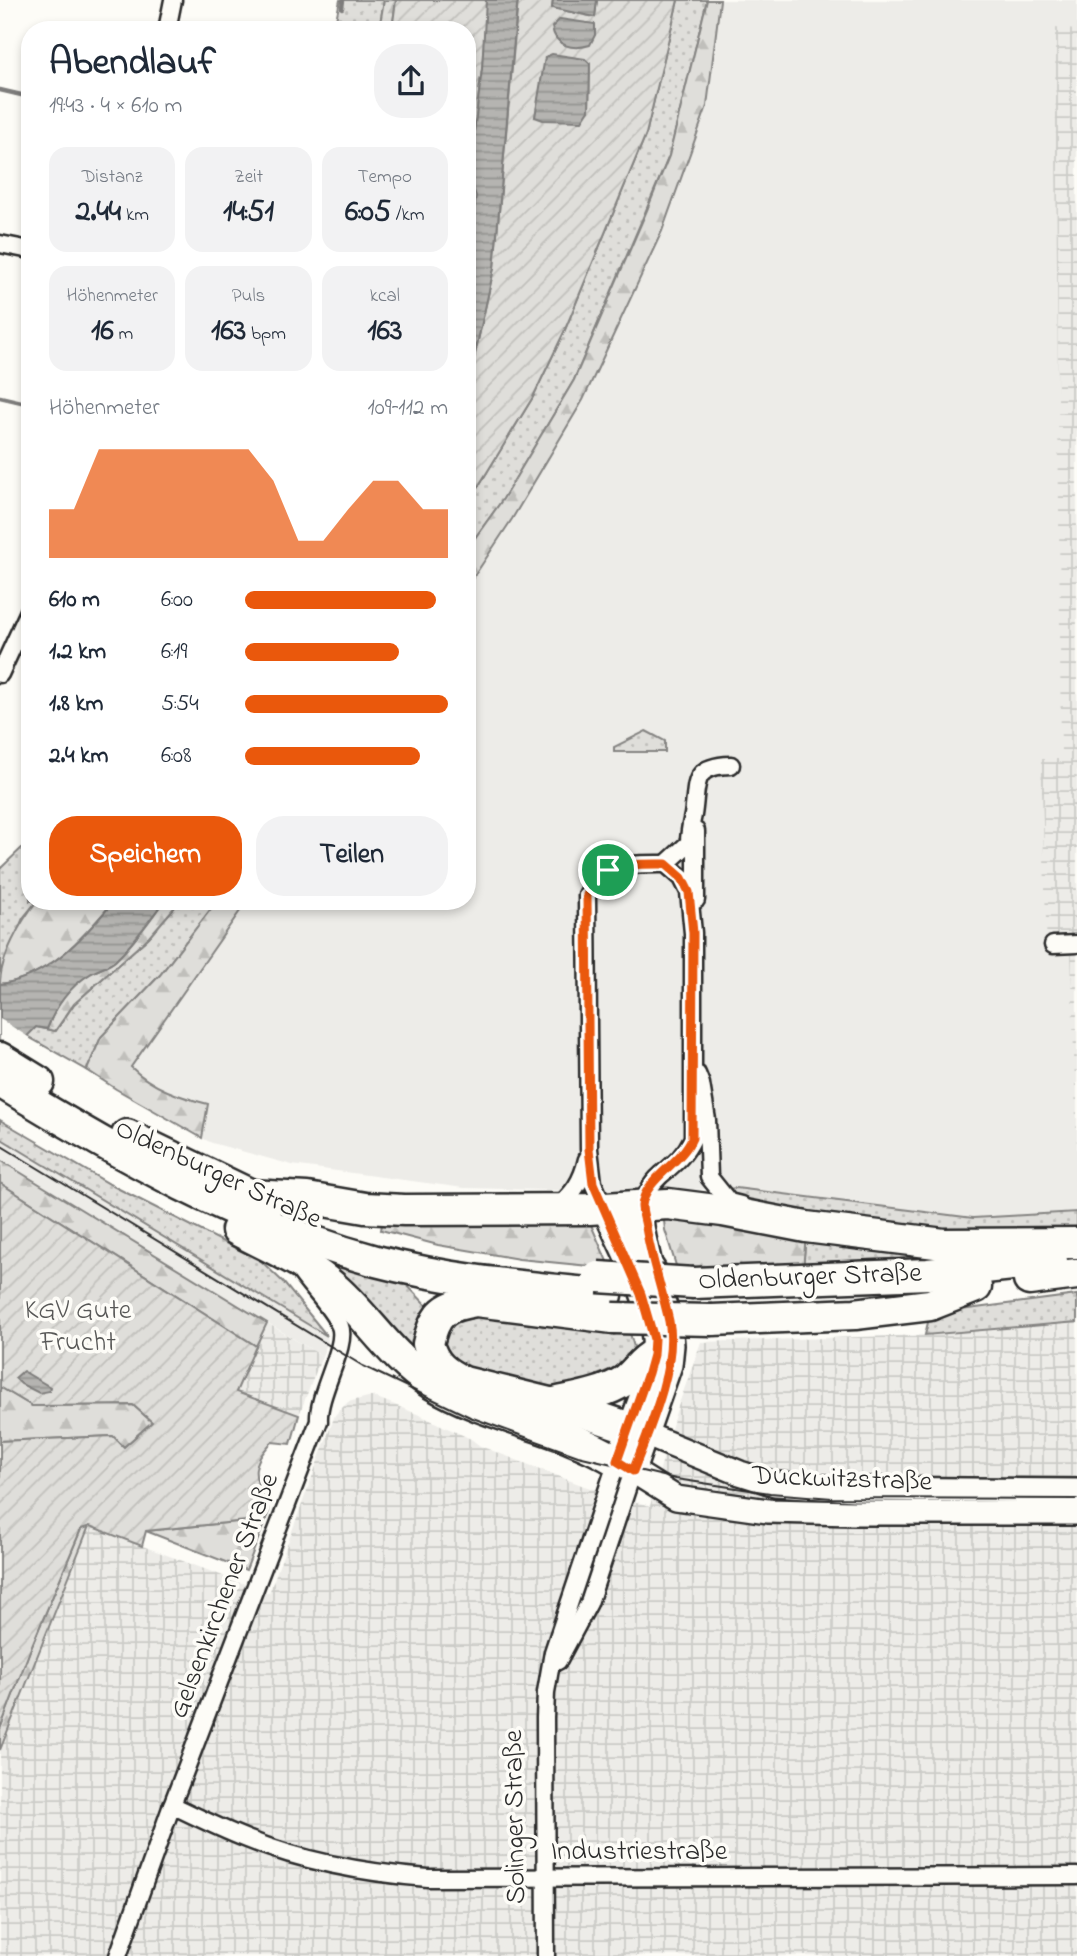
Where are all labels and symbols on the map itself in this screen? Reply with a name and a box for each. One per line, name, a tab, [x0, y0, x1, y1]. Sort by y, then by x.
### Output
pin	[578, 840, 638, 900]
street label: Oldenburger Straße	[108, 1109, 328, 1241]
street label: Oldenburger Straße	[697, 1254, 923, 1302]
park label: KGV Gute Frucht	[25, 1291, 132, 1364]
street label: Duckwitzstraße	[750, 1456, 933, 1504]
street label: Gelsenkirchener Straße	[159, 1467, 291, 1725]
street label: Solinger Straße	[494, 1729, 538, 1905]
street label: Industriestraße	[551, 1832, 728, 1873]

